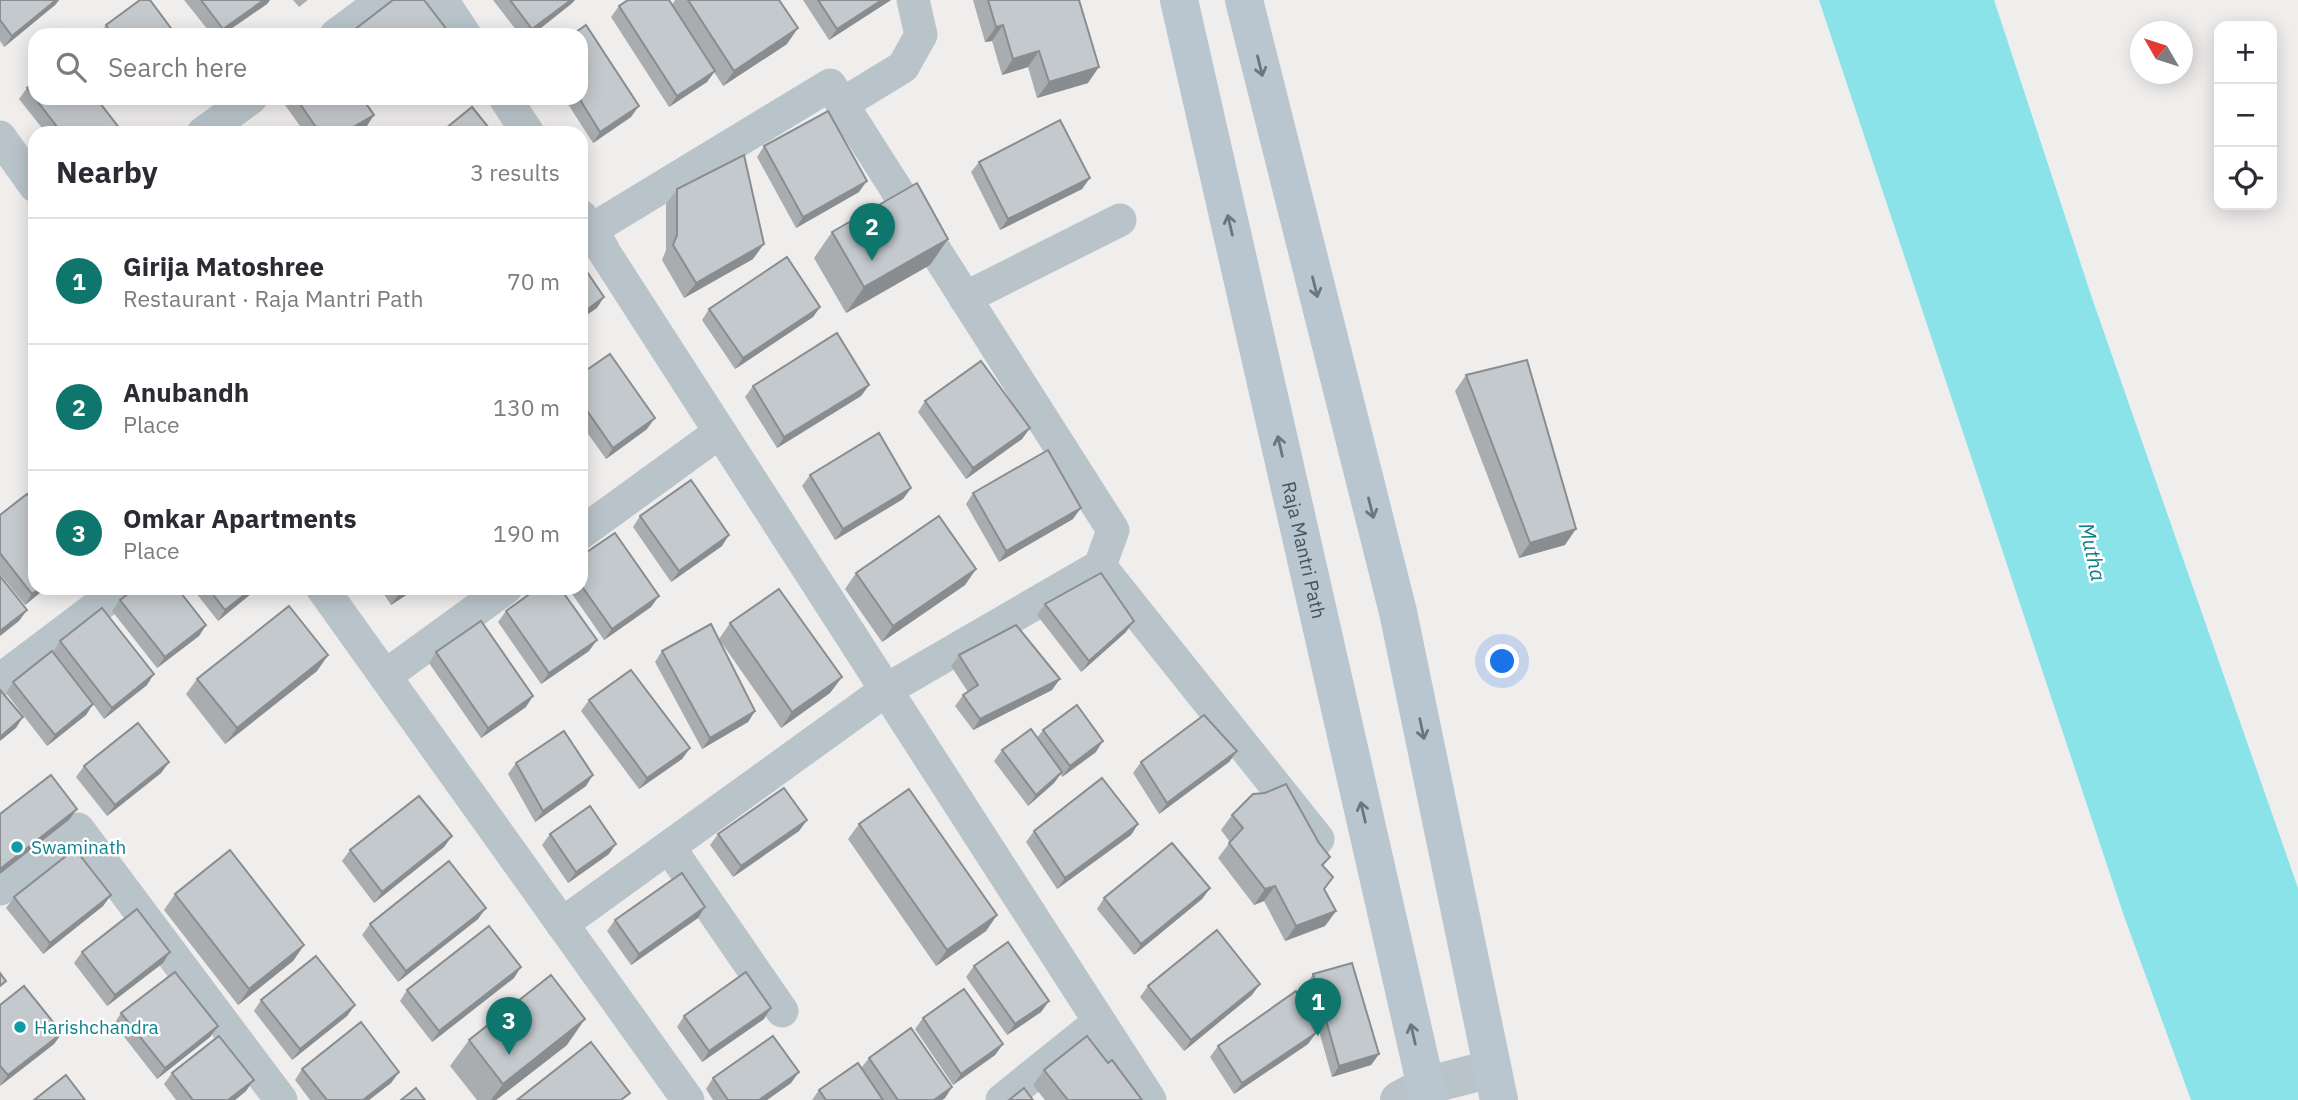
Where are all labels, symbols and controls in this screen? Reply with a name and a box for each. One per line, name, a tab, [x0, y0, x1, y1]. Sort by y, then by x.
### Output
north arrow	[2130, 21, 2193, 84]
map controls	[2214, 21, 2277, 210]
button: +	[2214, 21, 2277, 84]
search box	[28, 28, 588, 105]
icon: search	[52, 48, 90, 86]
text: Search here	[108, 50, 247, 84]
one-way arrow	[1254, 54, 1268, 77]
button: −	[2214, 84, 2277, 147]
button: locate	[2214, 147, 2277, 210]
text: Nearby	[56, 152, 158, 191]
text: 3 results	[470, 157, 560, 187]
pin: 2	[849, 203, 895, 261]
one-way arrow	[1223, 214, 1236, 237]
text: Girija Matoshree	[123, 249, 324, 283]
text: 1	[72, 266, 86, 296]
text: 70 m	[507, 266, 560, 296]
one-way arrow	[1309, 275, 1322, 298]
text: Restaurant · Raja Mantri Path	[123, 283, 424, 313]
text: Anubandh	[123, 375, 249, 409]
text: 2	[72, 392, 86, 422]
text: 130 m	[493, 392, 560, 422]
text: Place	[123, 409, 180, 439]
one-way arrow	[1273, 436, 1286, 458]
street label: Raja Mantri Path	[1277, 479, 1331, 621]
one-way arrow	[1365, 496, 1378, 518]
text: Omkar Apartments	[123, 501, 357, 535]
text: 3	[72, 518, 86, 548]
text: 190 m	[493, 518, 560, 548]
water label: Mutha	[2073, 520, 2113, 584]
text: Place	[123, 535, 180, 565]
your location	[1485, 644, 1519, 678]
one-way arrow	[1416, 717, 1429, 740]
one-way arrow	[1356, 801, 1369, 824]
place label: Swaminath	[31, 835, 126, 859]
marker: Swaminath	[9, 839, 25, 855]
pin: 1	[1295, 978, 1341, 1036]
pin: 3	[486, 997, 532, 1055]
place label: Harishchandra	[34, 1015, 159, 1039]
marker: Harishchandra	[12, 1019, 28, 1035]
one-way arrow	[1406, 1023, 1419, 1046]

